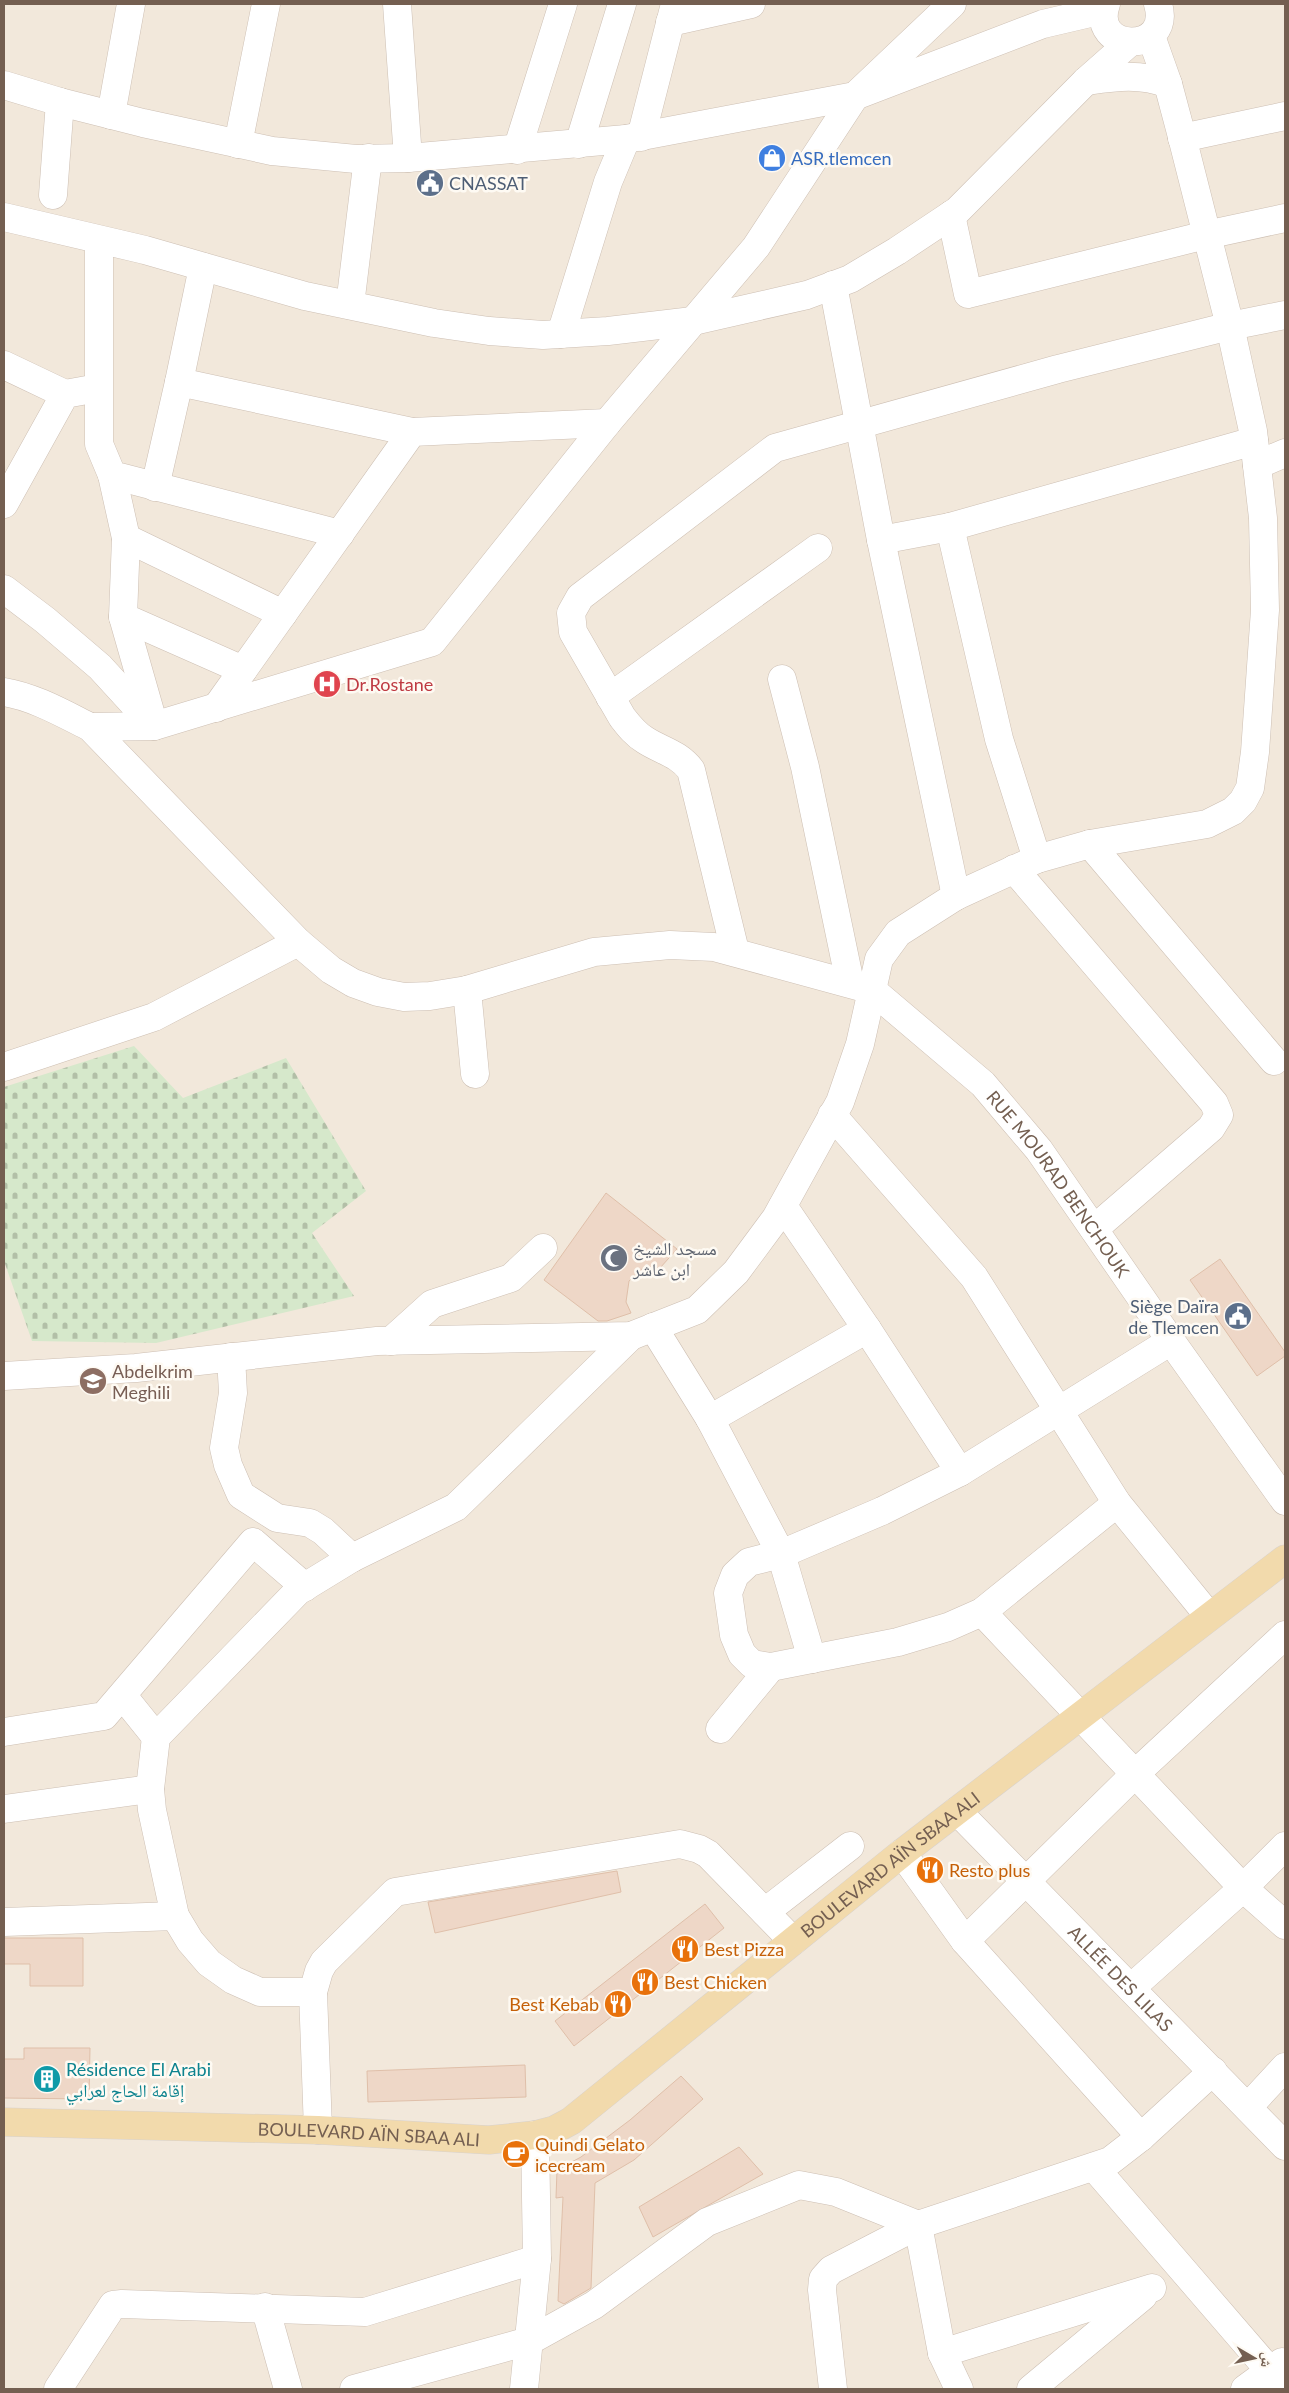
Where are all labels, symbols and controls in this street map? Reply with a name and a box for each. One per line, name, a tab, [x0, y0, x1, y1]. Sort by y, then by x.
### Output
shop icon: ASR.tlemcen	[757, 143, 787, 173]
place label: ASR.tlemcen	[791, 147, 891, 169]
public building icon: CNASSAT	[415, 168, 445, 198]
place label: CNASSAT	[449, 172, 528, 194]
hospital icon: Dr.Rostane	[312, 669, 342, 699]
place label: Dr.Rostane	[346, 673, 433, 695]
street label: RUE MOURAD BENCHOUK	[982, 1086, 1134, 1281]
place label: مسجد الشيخ ابن عاشر	[632, 1237, 717, 1281]
mosque icon: مسجد الشيخ ابن عاشر	[599, 1243, 629, 1273]
place label: Siège Daïra de Tlemcen	[1128, 1295, 1219, 1338]
public building icon: Siège Daïra de Tlemcen	[1223, 1301, 1253, 1331]
place label: Abdelkrim Meghili	[112, 1360, 193, 1403]
school or university icon: Abdelkrim Meghili	[78, 1366, 108, 1396]
street label: BOULEVARD AÏN SBAA ALI	[796, 1787, 984, 1942]
restaurant icon: Resto plus	[915, 1855, 945, 1885]
place label: Resto plus	[949, 1859, 1031, 1881]
street label: ALLÉE DES LILAS	[1064, 1920, 1178, 2036]
restaurant icon: Best Pizza	[670, 1934, 700, 1964]
place label: Best Pizza	[704, 1938, 784, 1960]
restaurant icon: Best Chicken	[630, 1967, 660, 1997]
place label: Best Chicken	[664, 1971, 767, 1993]
restaurant icon: Best Kebab	[603, 1989, 633, 2019]
place label: Best Kebab	[509, 1993, 599, 2015]
place label: Résidence El Arabi إقامة الحاج لعرابي	[66, 2058, 211, 2106]
building icon: Résidence El Arabi إقامة الحاج لعرابي	[32, 2064, 62, 2094]
street label: BOULEVARD AÏN SBAA ALI	[257, 2117, 481, 2150]
place label: Quindi Gelato icecream	[535, 2133, 645, 2176]
cafe icon: Quindi Gelato icecream	[501, 2139, 531, 2169]
north arrow	[1229, 2333, 1279, 2383]
text: ش	[1257, 2351, 1277, 2369]

